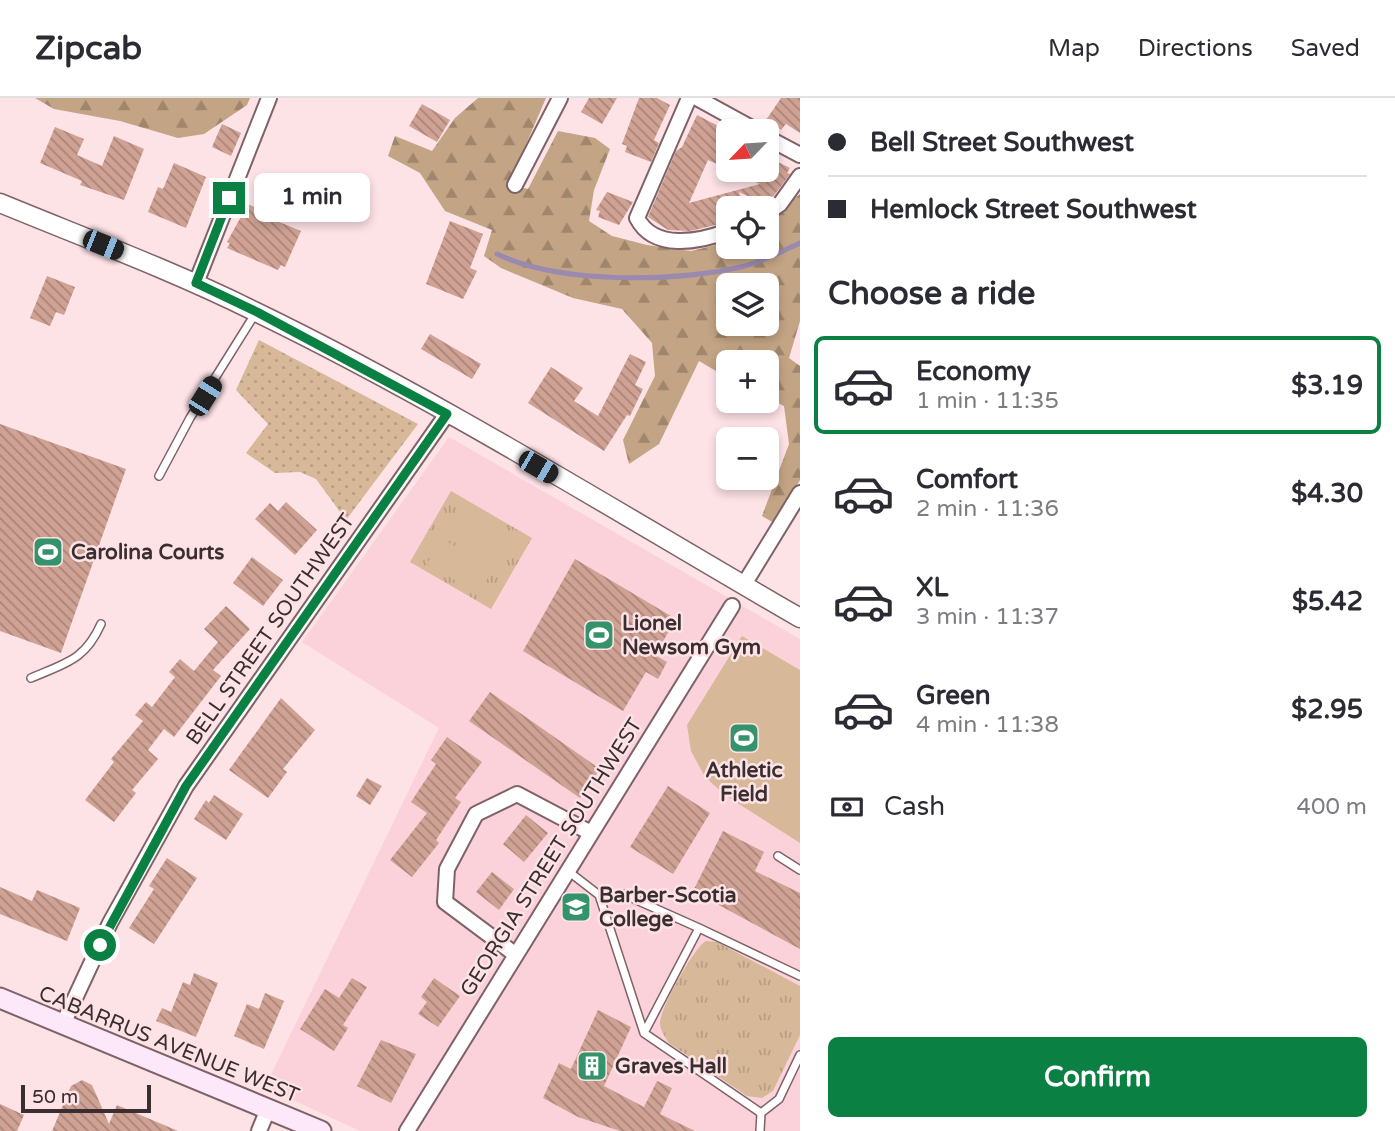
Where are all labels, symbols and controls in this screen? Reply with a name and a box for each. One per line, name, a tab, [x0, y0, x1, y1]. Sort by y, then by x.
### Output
text: Zipcab	[35, 29, 142, 68]
text: Map	[1048, 34, 1100, 63]
text: Directions	[1138, 34, 1253, 63]
text: Saved	[1291, 34, 1360, 63]
north arrow	[716, 119, 779, 182]
map controls	[716, 119, 779, 490]
text: Bell Street Southwest	[870, 127, 1134, 158]
callout: 1 min	[254, 174, 369, 222]
route end	[213, 182, 245, 214]
text: 1 min	[281, 183, 343, 211]
text: Hemlock Street Southwest	[870, 194, 1197, 225]
button: locate	[716, 196, 779, 259]
car	[80, 227, 127, 263]
button: layers	[716, 273, 779, 336]
text: Choose a ride	[828, 275, 1035, 313]
button: +	[716, 350, 779, 413]
icon: car	[832, 354, 895, 417]
text: Economy	[916, 356, 1031, 387]
text: $3.19	[1291, 370, 1363, 401]
car	[185, 373, 226, 419]
text: 1 min · 11:35	[916, 387, 1059, 415]
button: −	[716, 427, 779, 490]
car	[515, 447, 562, 487]
icon: car	[832, 462, 895, 525]
text: Comfort	[916, 464, 1018, 495]
text: $4.30	[1291, 478, 1363, 509]
text: 2 min · 11:36	[916, 495, 1059, 523]
street label: BELL STREET SOUTHWEST	[181, 509, 360, 750]
sports icon: Carolina Courts	[31, 535, 65, 569]
place label: Carolina Courts	[71, 540, 224, 565]
icon: car	[832, 570, 895, 633]
text: XL	[916, 572, 948, 603]
text: $5.42	[1292, 586, 1363, 617]
text: 3 min · 11:37	[916, 603, 1059, 631]
place label: Lionel Newsom Gym	[622, 611, 761, 660]
sports icon: Lionel Newsom Gym	[582, 618, 616, 652]
icon: car	[832, 678, 895, 741]
text: Green	[916, 680, 991, 711]
text: $2.95	[1291, 694, 1363, 725]
text: 4 min · 11:38	[916, 711, 1059, 739]
street label: GEORGIA STREET SOUTHWEST	[455, 713, 648, 1001]
sports icon: Athletic Field	[727, 721, 761, 755]
place label: Athletic Field	[705, 758, 783, 807]
icon: cash	[828, 788, 866, 826]
text: Cash	[884, 791, 945, 822]
text: 400 m	[1297, 793, 1367, 821]
place label: Barber-Scotia College	[599, 883, 737, 932]
school or university icon: Barber-Scotia College	[559, 890, 593, 924]
route start	[84, 929, 116, 961]
street label: CABARRUS AVENUE WEST	[35, 981, 303, 1108]
button: Confirm	[828, 1037, 1367, 1117]
building icon: Graves Hall	[575, 1049, 609, 1083]
place label: Graves Hall	[615, 1054, 727, 1079]
scale bar	[21, 1082, 150, 1114]
text: 50 m	[32, 1086, 78, 1108]

